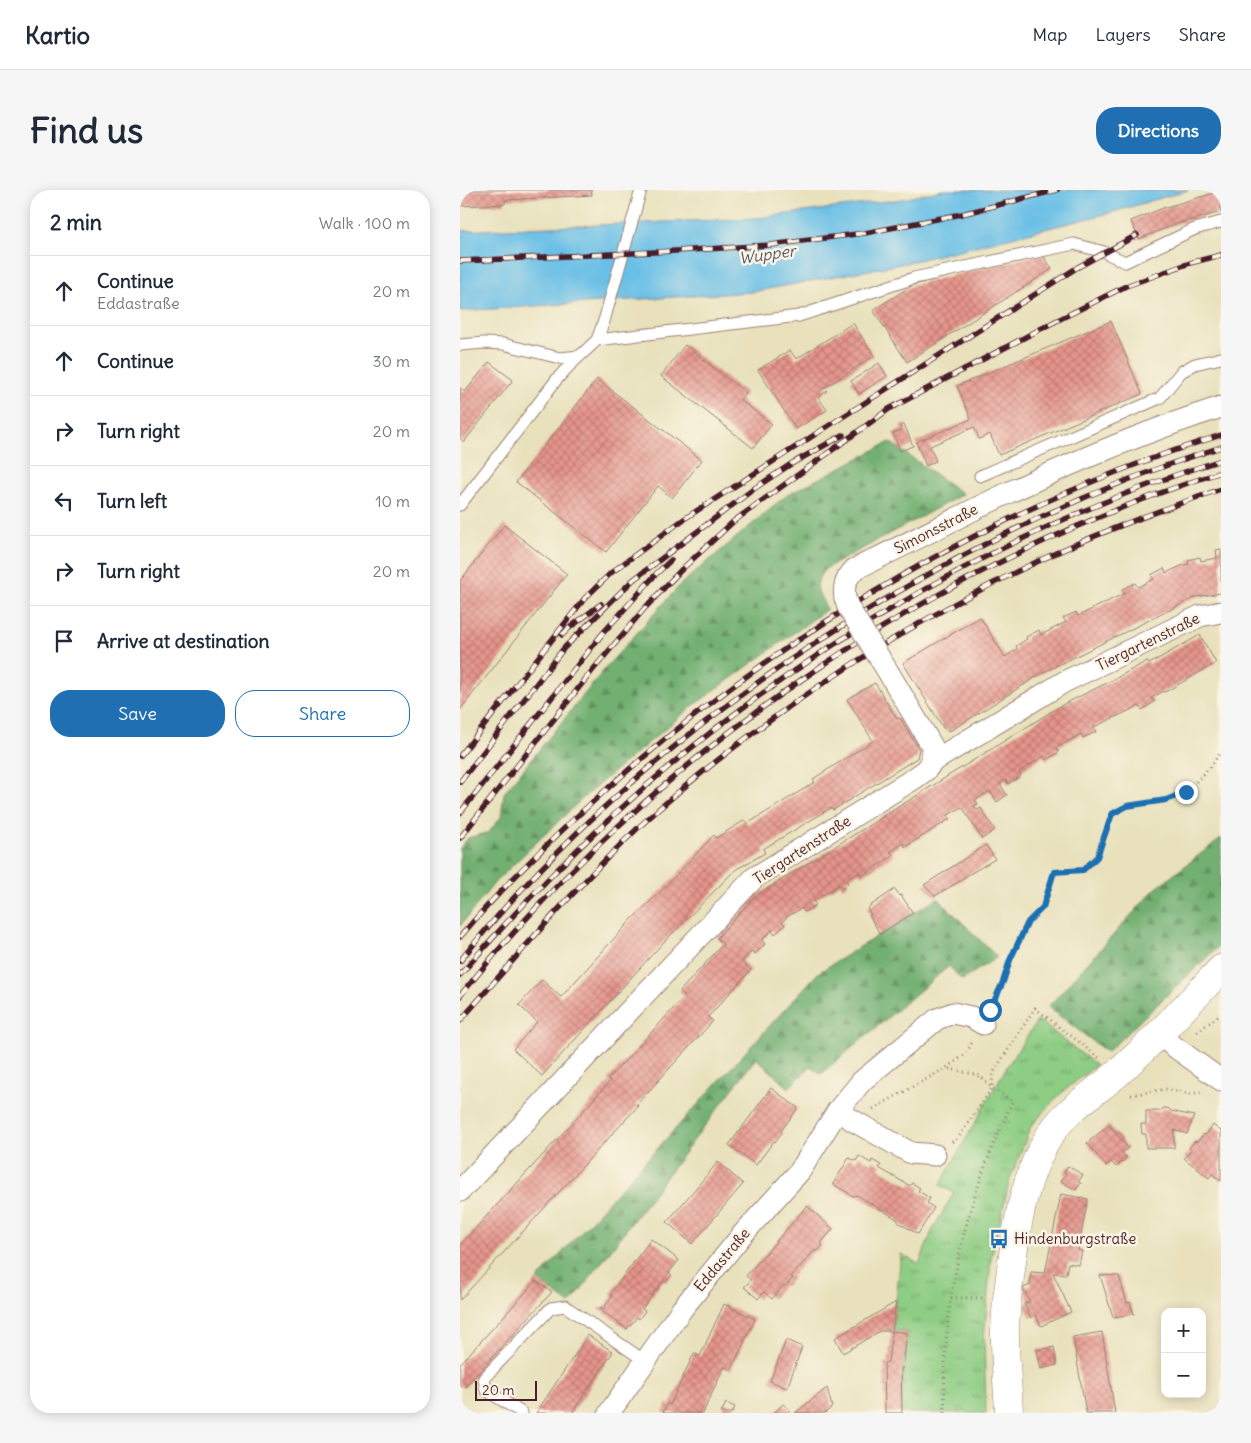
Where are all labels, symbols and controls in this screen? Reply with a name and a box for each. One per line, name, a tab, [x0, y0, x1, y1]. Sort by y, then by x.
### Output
text: Kartio	[25, 20, 90, 50]
text: Map	[1032, 23, 1067, 46]
text: Layers	[1095, 23, 1151, 46]
text: Share	[1179, 23, 1226, 46]
button: Directions	[1096, 107, 1221, 154]
text: Find us	[30, 108, 143, 152]
text: 2 min	[50, 209, 102, 236]
text: Walk · 100 m	[319, 213, 410, 233]
water label: Wupper	[737, 240, 799, 268]
text: Continue	[97, 269, 174, 293]
icon: ahead	[50, 277, 78, 305]
text: 20 m	[373, 281, 410, 301]
text: Eddastraße	[97, 293, 180, 313]
icon: ahead	[50, 347, 78, 375]
text: Continue	[97, 349, 174, 373]
text: 30 m	[373, 351, 410, 371]
icon: right	[50, 417, 78, 445]
text: Turn right	[97, 419, 180, 443]
text: 20 m	[373, 421, 410, 441]
icon: left	[50, 487, 78, 515]
text: Turn left	[97, 489, 167, 513]
text: 10 m	[375, 491, 410, 511]
street label: Simonsstraße	[891, 499, 981, 558]
icon: right	[50, 557, 78, 585]
text: Turn right	[97, 559, 180, 583]
text: 20 m	[373, 561, 410, 581]
street label: Tiergartenstraße	[1093, 608, 1203, 675]
icon: arrive	[50, 627, 78, 655]
text: Arrive at destination	[97, 629, 270, 653]
button: Save	[50, 690, 225, 737]
button: Share	[235, 690, 410, 737]
route end	[1175, 781, 1198, 804]
street label: Tiergartenstraße	[749, 811, 854, 888]
route start	[979, 999, 1002, 1022]
street label: Eddastraße	[689, 1224, 754, 1295]
bus stop icon: Hindenburgstraße	[988, 1228, 1010, 1250]
place label: Hindenburgstraße	[1014, 1229, 1136, 1248]
map controls	[1161, 1308, 1206, 1398]
button: +	[1161, 1308, 1206, 1353]
button: −	[1161, 1353, 1206, 1398]
scale bar	[475, 1378, 538, 1401]
text: 20 m	[482, 1381, 515, 1399]

